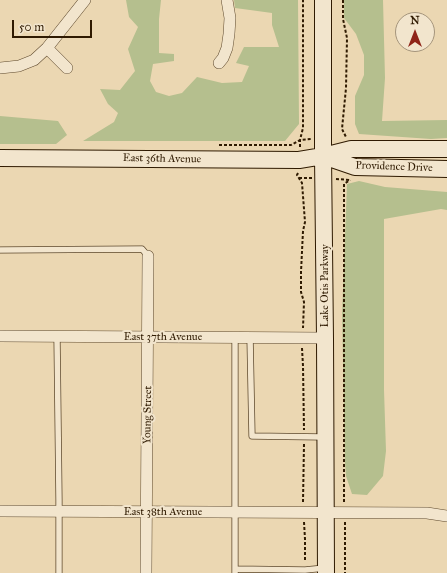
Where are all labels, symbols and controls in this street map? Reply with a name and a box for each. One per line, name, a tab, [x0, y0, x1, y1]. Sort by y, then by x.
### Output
scale bar	[14, 12, 94, 38]
north arrow	[395, 12, 435, 52]
text: N	[410, 14, 420, 27]
text: 50 m	[19, 20, 44, 34]
street label: East 36th Avenue	[123, 152, 201, 166]
street label: Providence Drive	[355, 159, 433, 175]
street label: Lake Otis Parkway	[318, 244, 332, 328]
street label: East 37th Avenue	[124, 330, 202, 344]
street label: Young Street	[141, 386, 155, 444]
street label: East 38th Avenue	[124, 505, 202, 519]

